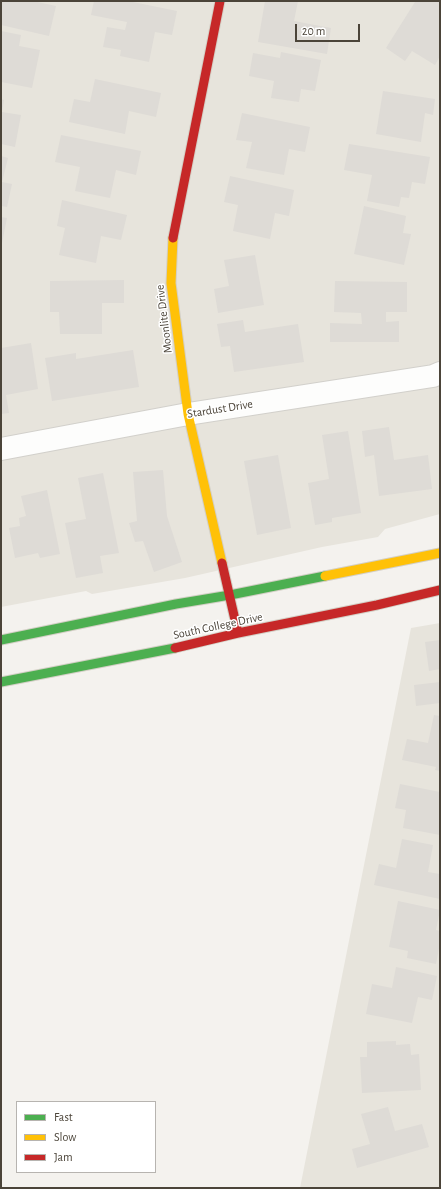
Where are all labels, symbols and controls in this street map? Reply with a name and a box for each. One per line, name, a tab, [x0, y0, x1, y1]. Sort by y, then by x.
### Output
scale bar	[297, 16, 362, 42]
text: 20 m	[302, 25, 325, 37]
street label: Moonlite Drive	[153, 284, 175, 354]
street label: Stardust Drive	[186, 397, 254, 421]
street label: South College Drive	[172, 609, 264, 643]
legend	[16, 1101, 156, 1173]
text: Fast	[54, 1111, 73, 1123]
text: Slow	[54, 1131, 76, 1143]
text: Jam	[54, 1151, 73, 1163]

